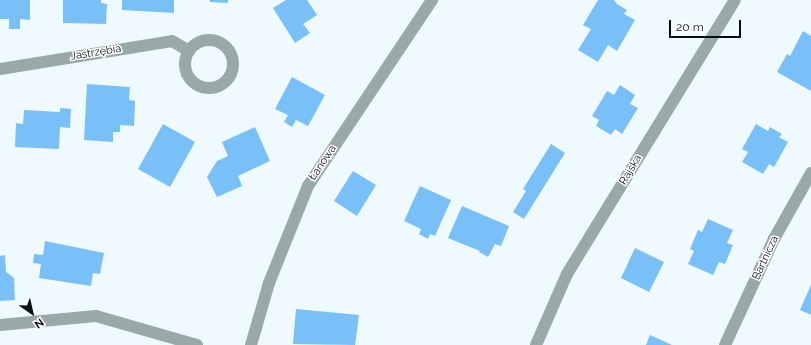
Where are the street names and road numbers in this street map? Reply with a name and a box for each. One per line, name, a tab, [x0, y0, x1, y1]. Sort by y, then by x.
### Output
street label: Jastrzębia	[70, 42, 122, 64]
street label: Łanowa	[306, 143, 340, 183]
street label: Rajska	[617, 153, 645, 187]
street label: Bartnicza	[750, 234, 782, 282]

